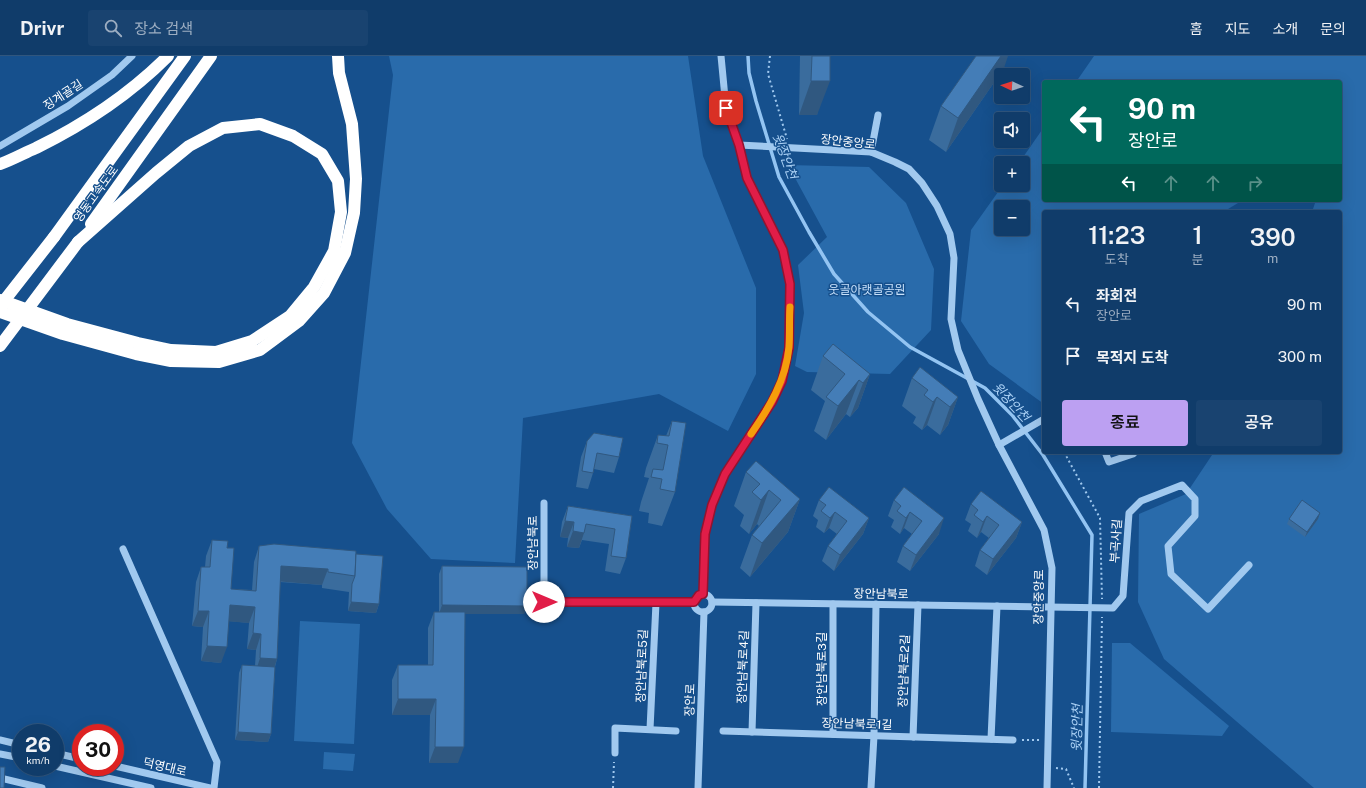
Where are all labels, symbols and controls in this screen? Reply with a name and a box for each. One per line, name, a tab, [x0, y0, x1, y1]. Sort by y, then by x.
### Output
search box	[88, 10, 368, 46]
text: Drivr	[20, 17, 64, 39]
icon: search	[102, 17, 124, 39]
text: 장소 검색	[134, 20, 193, 37]
text: 홈	[1190, 21, 1203, 37]
text: 지도	[1225, 21, 1250, 37]
text: 소개	[1272, 21, 1298, 37]
text: 문의	[1320, 21, 1346, 37]
north arrow	[994, 68, 1030, 104]
map controls	[994, 68, 1030, 236]
street label: 징계골길	[41, 77, 85, 113]
pin	[709, 91, 743, 125]
text: 90 m	[1128, 92, 1196, 125]
icon: left	[1062, 96, 1114, 148]
icon: arrive	[715, 97, 737, 119]
button: sound	[994, 112, 1030, 148]
text: 장안로	[1128, 130, 1178, 151]
water label: 윗장안천	[770, 131, 801, 182]
street label: 장안중앙로	[820, 132, 876, 152]
button: +	[994, 156, 1030, 192]
street label: 영동고속도로	[71, 163, 121, 225]
icon: left	[1118, 172, 1140, 194]
icon: ahead	[1160, 172, 1182, 194]
icon: ahead	[1202, 172, 1224, 194]
icon: right	[1244, 172, 1266, 194]
button: −	[994, 200, 1030, 236]
text: 11:23	[1088, 221, 1145, 249]
text: 1	[1192, 221, 1203, 249]
text: 390	[1250, 223, 1296, 251]
text: m	[1267, 251, 1278, 266]
text: 도착	[1105, 252, 1129, 267]
text: 분	[1192, 252, 1203, 267]
park label: 웃골아랫골공원	[828, 283, 906, 297]
text: 좌회전	[1096, 287, 1137, 304]
icon: left	[1062, 293, 1084, 315]
text: 90 m	[1287, 296, 1322, 313]
text: 장안로	[1096, 308, 1132, 323]
icon: arrive	[1062, 345, 1084, 367]
text: 300 m	[1278, 348, 1322, 365]
text: 목적지 도착	[1096, 349, 1168, 366]
water label: 윗장안천	[989, 379, 1034, 425]
button: 종료	[1062, 400, 1188, 446]
button: 공유	[1196, 400, 1322, 446]
street label: 장안남북로	[526, 515, 540, 571]
street label: 부곡사길	[1107, 518, 1125, 564]
street label: 장안중앙로	[1032, 569, 1046, 625]
position arrow	[523, 581, 565, 623]
street label: 장안남북로	[853, 587, 909, 601]
street label: 장안남북로5길	[634, 629, 650, 703]
street label: 장안남북로4길	[735, 630, 751, 704]
street label: 장안남북로3길	[815, 632, 829, 706]
street label: 장안남북로2길	[896, 634, 912, 708]
street label: 장안로	[682, 683, 698, 717]
water label: 윗장안천	[1069, 703, 1085, 752]
street label: 장안남북로1길	[821, 716, 893, 732]
speed limit sign: 30	[72, 724, 124, 776]
text: 26	[25, 733, 51, 757]
text: km/h	[26, 754, 50, 766]
street label: 덕영대로	[142, 755, 188, 779]

